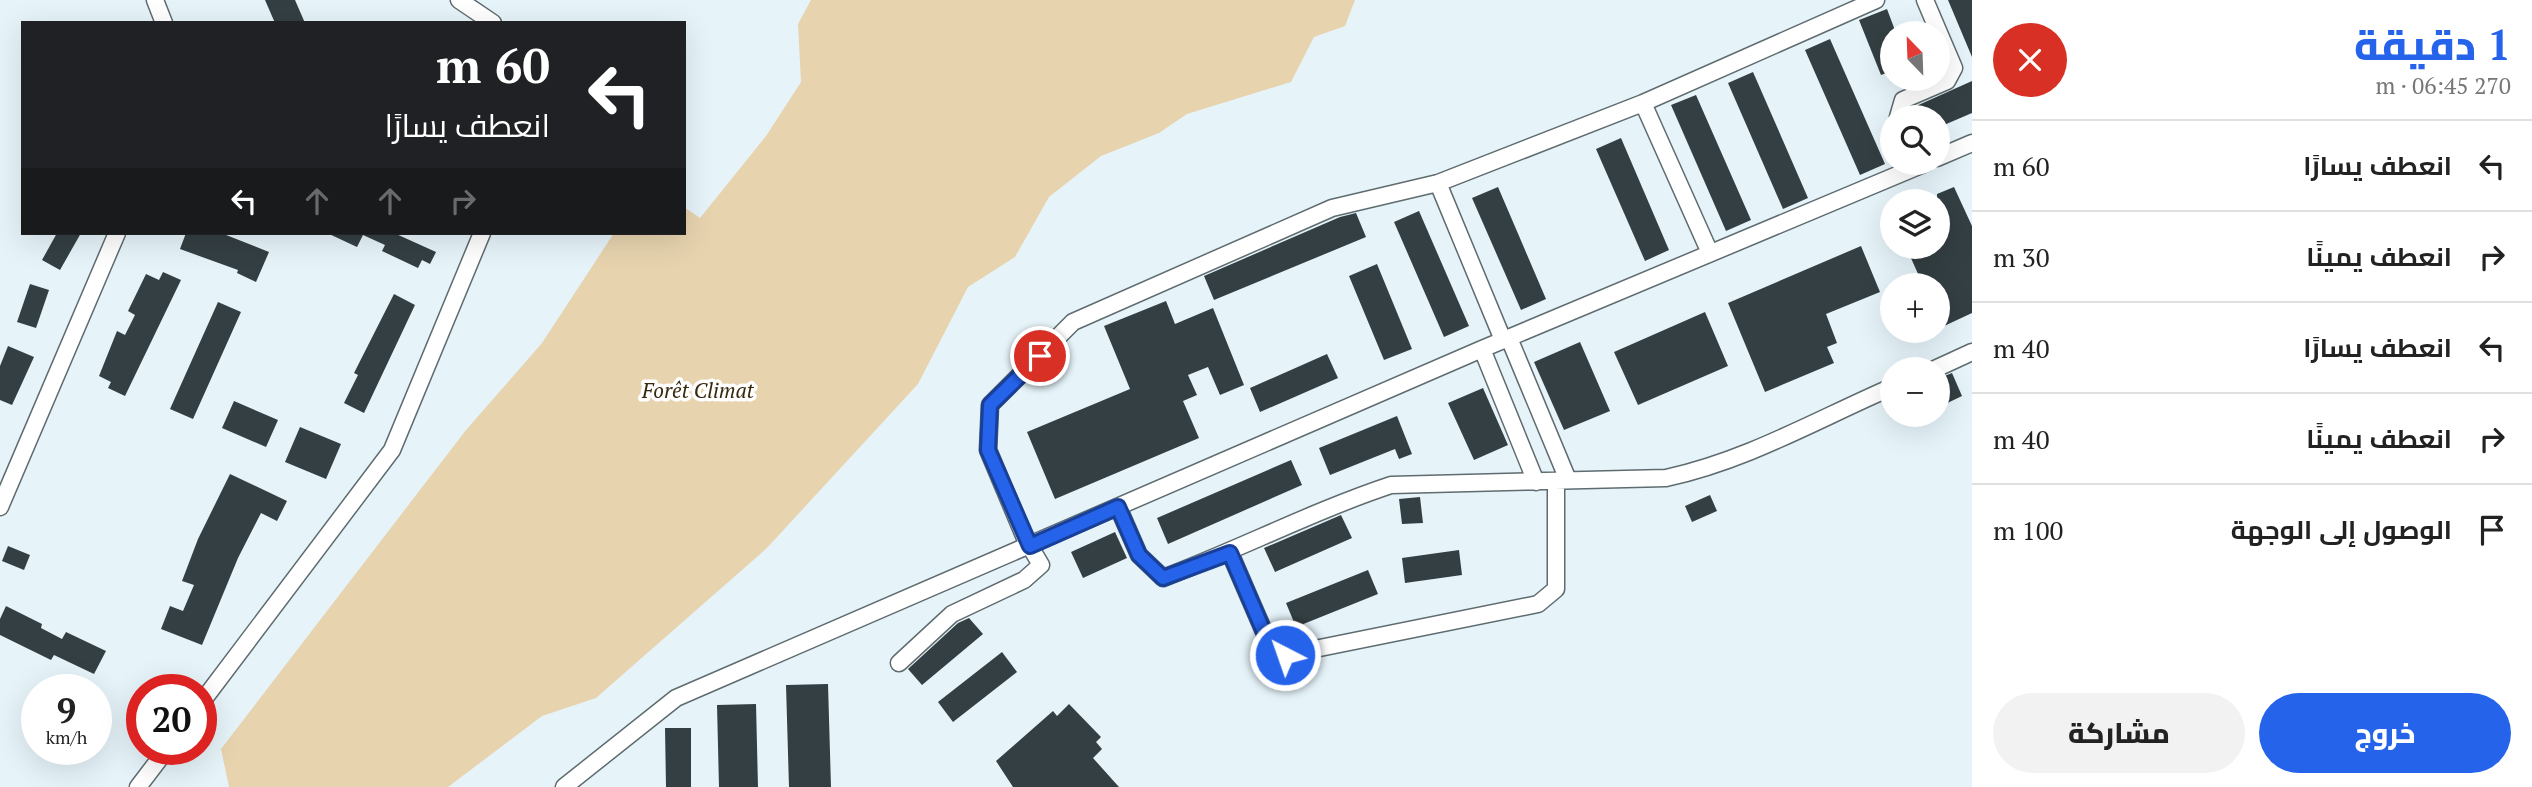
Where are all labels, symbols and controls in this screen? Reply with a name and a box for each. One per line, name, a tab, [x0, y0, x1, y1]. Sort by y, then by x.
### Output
text: 1 دقيقة	[2354, 16, 2511, 72]
north arrow	[1880, 21, 1950, 91]
map controls	[1880, 21, 1950, 427]
button: close	[1993, 23, 2067, 97]
text: 60 m	[436, 32, 550, 97]
icon: left	[574, 49, 665, 140]
text: 270 m · 06:45	[2376, 70, 2511, 101]
text: انعطف يسارًا	[384, 104, 550, 146]
button: search	[1880, 105, 1950, 175]
icon: left	[2473, 147, 2511, 185]
text: انعطف يسارًا	[2303, 148, 2452, 182]
text: 60 m	[1993, 149, 2050, 183]
icon: left	[225, 182, 263, 220]
icon: ahead	[298, 182, 336, 220]
icon: ahead	[371, 182, 409, 220]
icon: right	[444, 182, 482, 220]
button: layers	[1880, 189, 1950, 259]
icon: right	[2473, 238, 2511, 276]
text: انعطف يمينًا	[2306, 239, 2452, 273]
text: 30 m	[1993, 240, 2050, 274]
button: +	[1880, 273, 1950, 343]
pin	[1010, 326, 1070, 386]
icon: left	[2473, 329, 2511, 367]
text: انعطف يسارًا	[2303, 330, 2452, 364]
text: 40 m	[1993, 331, 2050, 365]
icon: arrive	[1021, 337, 1059, 375]
button: −	[1880, 357, 1950, 427]
park label: Forêt Climat	[641, 376, 755, 404]
icon: right	[2473, 420, 2511, 458]
text: انعطف يمينًا	[2306, 421, 2452, 455]
text: 40 m	[1993, 422, 2050, 456]
icon: arrive	[2473, 511, 2511, 549]
text: الوصول إلى الوجهة	[2231, 512, 2452, 546]
text: 100 m	[1993, 513, 2063, 547]
position arrow	[1248, 618, 1322, 692]
speed limit sign: 20	[126, 674, 217, 765]
text: 9	[57, 687, 76, 733]
button: مشاركة	[1993, 693, 2245, 773]
button: خروج	[2259, 693, 2511, 773]
text: km/h	[46, 725, 87, 749]

